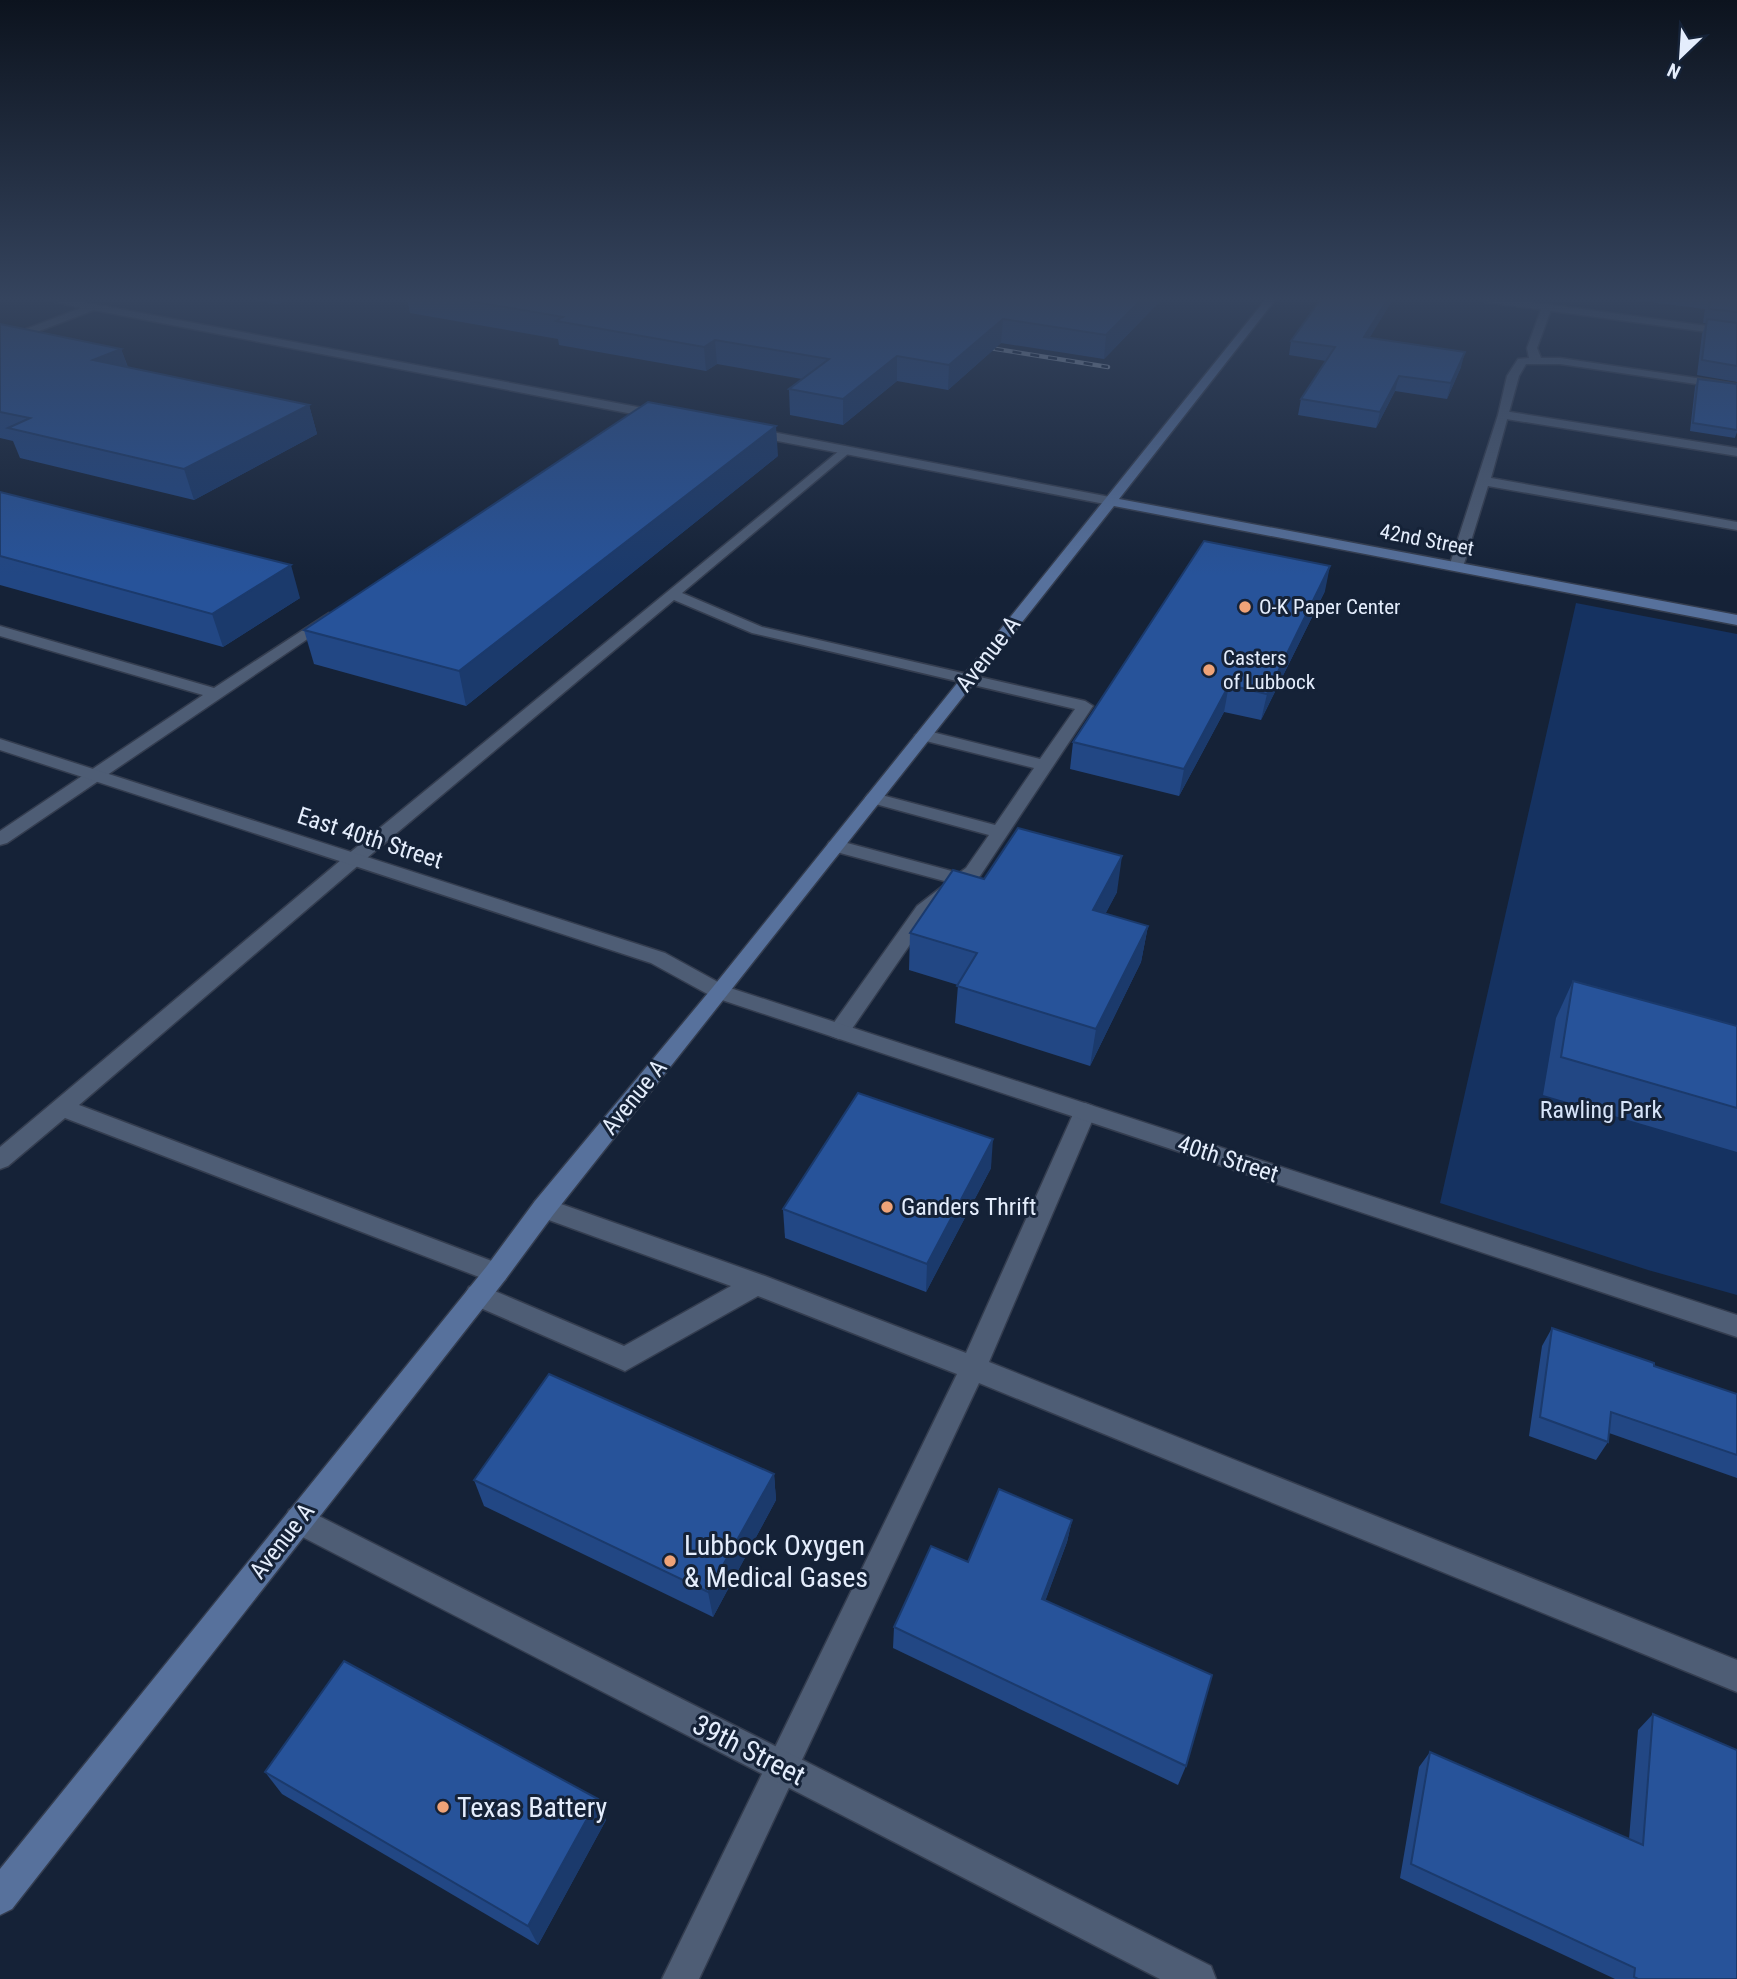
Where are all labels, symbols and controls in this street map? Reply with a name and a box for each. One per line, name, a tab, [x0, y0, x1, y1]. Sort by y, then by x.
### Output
north arrow	[1646, 21, 1716, 91]
text: N	[1664, 58, 1684, 84]
street label: 42nd Street	[1378, 519, 1476, 561]
place label: O-K Paper Center	[1259, 595, 1400, 619]
marker: O-K Paper Center	[1237, 599, 1253, 615]
street label: Avenue A	[950, 610, 1026, 697]
place label: Casters of Lubbock	[1223, 646, 1316, 694]
marker: Casters of Lubbock	[1201, 662, 1217, 678]
street label: East 40th Street	[294, 801, 446, 875]
street label: Avenue A	[595, 1054, 673, 1140]
park label: Rawling Park	[1540, 1096, 1662, 1124]
street label: 40th Street	[1174, 1130, 1282, 1188]
place label: Ganders Thrift	[901, 1193, 1036, 1221]
marker: Ganders Thrift	[879, 1199, 895, 1215]
street label: Avenue A	[244, 1497, 320, 1584]
place label: Lubbock Oxygen & Medical Gases	[684, 1529, 868, 1594]
marker: Lubbock Oxygen & Medical Gases	[662, 1553, 678, 1569]
street label: 39th Street	[687, 1708, 811, 1792]
place label: Texas Battery	[457, 1791, 607, 1824]
marker: Texas Battery	[435, 1799, 451, 1815]

